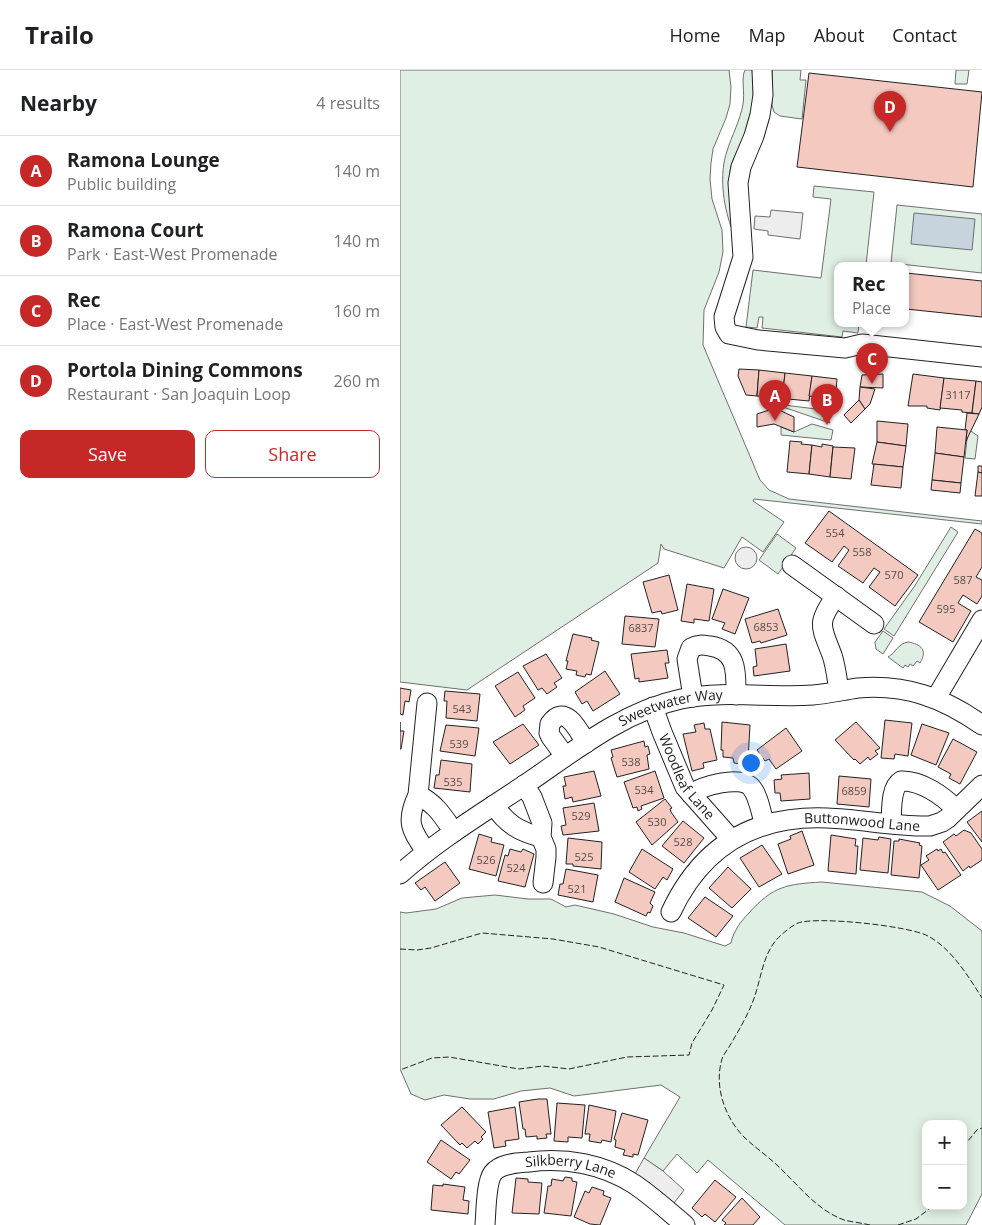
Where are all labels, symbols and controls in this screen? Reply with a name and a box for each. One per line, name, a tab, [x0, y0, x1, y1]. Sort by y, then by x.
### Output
text: Trailo	[25, 18, 94, 51]
text: Home	[670, 23, 720, 47]
text: Map	[748, 23, 786, 47]
text: About	[814, 23, 864, 47]
text: Contact	[892, 23, 957, 47]
text: Nearby	[20, 89, 97, 117]
pin: D	[874, 91, 906, 132]
text: 4 results	[316, 92, 380, 114]
text: Ramona Lounge	[67, 147, 220, 173]
text: A	[30, 160, 42, 182]
text: 140 m	[334, 160, 380, 182]
text: Public building	[67, 173, 176, 195]
text: Ramona Court	[67, 217, 204, 243]
text: B	[31, 230, 41, 252]
text: 140 m	[334, 230, 380, 252]
text: Park · East-West Promenade	[67, 243, 278, 265]
popup	[834, 262, 909, 327]
text: Rec	[852, 271, 885, 297]
text: Rec	[67, 287, 101, 313]
text: Place	[852, 297, 891, 319]
text: C	[31, 300, 41, 322]
text: 160 m	[334, 300, 380, 322]
text: Place · East-West Promenade	[67, 313, 283, 335]
pin: C	[856, 343, 888, 384]
text: Portola Dining Commons	[67, 357, 303, 383]
text: D	[30, 370, 42, 392]
text: 260 m	[334, 370, 380, 392]
pin: A	[759, 380, 791, 421]
text: Restaurant · San Joaquin Loop	[67, 383, 291, 405]
pin: B	[811, 384, 843, 425]
house number: 3117	[945, 387, 971, 402]
button: Save	[20, 430, 195, 478]
button: Share	[205, 430, 380, 478]
house number: 554	[826, 525, 845, 540]
house number: 558	[853, 544, 871, 559]
house number: 570	[885, 567, 903, 582]
house number: 587	[954, 572, 972, 587]
house number: 595	[937, 601, 955, 616]
house number: 6853	[753, 619, 779, 634]
house number: 6837	[628, 620, 654, 635]
street label: Sweetwater Way	[615, 685, 724, 730]
house number: 543	[453, 701, 471, 716]
street label: Woodleaf Lane	[655, 731, 719, 823]
house number: 539	[450, 736, 468, 751]
your location	[738, 750, 764, 776]
house number: 538	[622, 754, 640, 769]
house number: 535	[444, 774, 462, 789]
house number: 534	[635, 782, 654, 797]
house number: 6859	[841, 783, 867, 798]
house number: 529	[572, 808, 590, 823]
street label: Buttonwood Lane	[804, 808, 920, 835]
house number: 530	[648, 814, 666, 829]
house number: 528	[674, 834, 692, 849]
house number: 525	[575, 849, 593, 864]
house number: 526	[477, 852, 495, 867]
house number: 524	[507, 860, 526, 875]
house number: 521	[568, 881, 586, 896]
map controls	[922, 1120, 967, 1210]
button: +	[922, 1120, 967, 1165]
street label: Silkberry Lane	[524, 1150, 619, 1182]
button: −	[922, 1165, 967, 1210]

